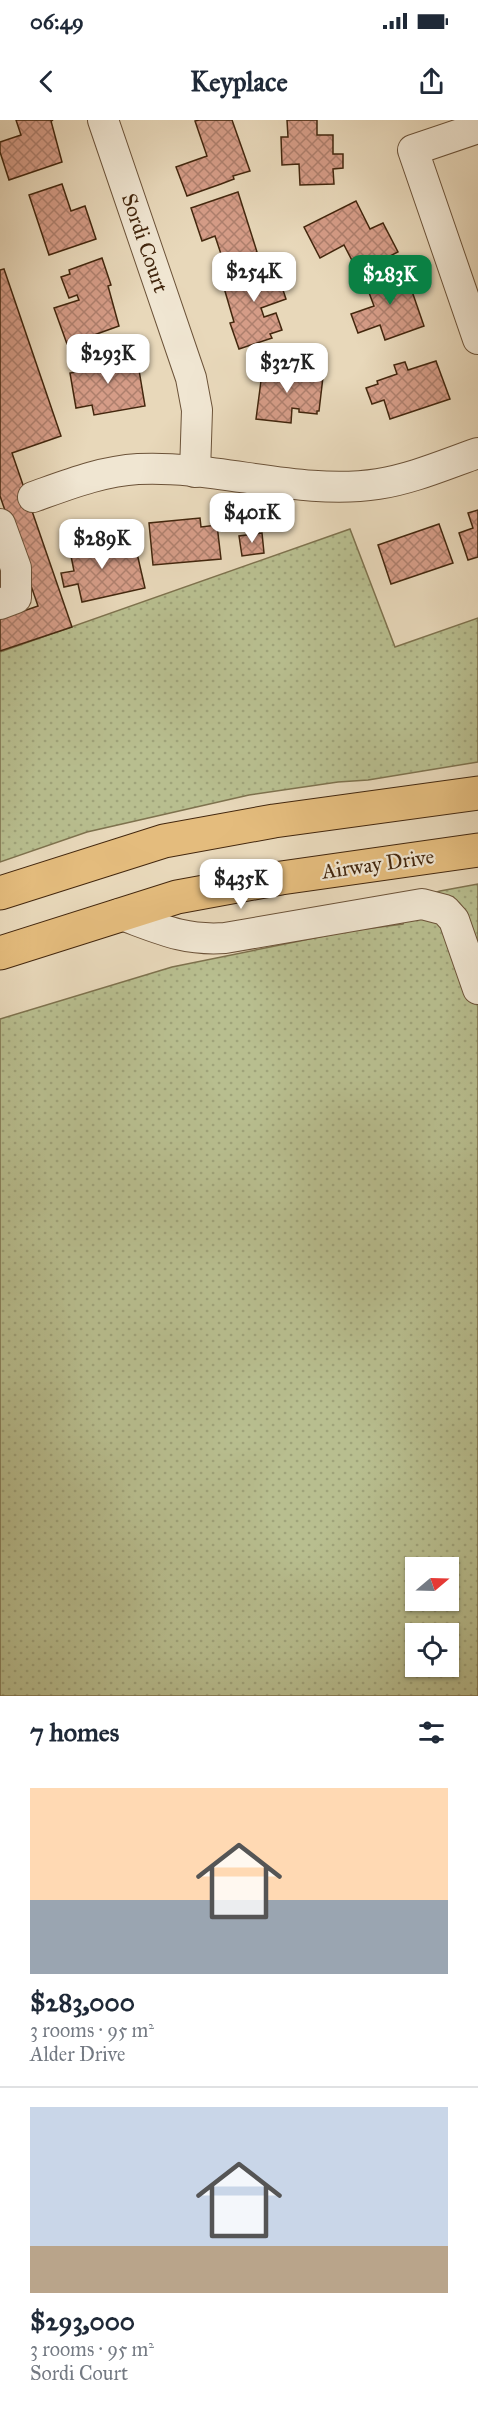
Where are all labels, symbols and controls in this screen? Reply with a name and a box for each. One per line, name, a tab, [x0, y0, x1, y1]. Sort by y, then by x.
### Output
text: 06:49	[30, 8, 84, 35]
icon: back	[30, 65, 63, 98]
text: Keyplace	[190, 65, 288, 98]
icon: share	[415, 65, 448, 98]
street label: Sordi Court	[116, 190, 174, 296]
pin: $254K	[212, 252, 296, 303]
pin: $283K	[348, 255, 432, 306]
text: $254K	[226, 259, 282, 283]
text: $283K	[363, 262, 417, 286]
pin: $293K	[66, 334, 150, 385]
text: $293K	[81, 341, 135, 365]
pin: $327K	[245, 343, 329, 394]
text: $327K	[260, 350, 314, 374]
pin: $401K	[210, 493, 294, 544]
text: $401K	[224, 500, 280, 524]
pin: $289K	[60, 519, 144, 570]
text: $289K	[73, 526, 131, 550]
street label: Airway Drive	[319, 843, 436, 885]
pin: $435K	[199, 859, 283, 910]
text: $435K	[214, 866, 268, 890]
north arrow	[405, 1557, 459, 1611]
map controls	[405, 1557, 459, 1677]
button: locate	[405, 1623, 459, 1677]
text: 7 homes	[30, 1716, 119, 1748]
icon: filters	[415, 1716, 448, 1749]
icon: home	[185, 1827, 293, 1935]
text: $283,000	[30, 1986, 135, 2018]
text: 3 rooms · 95 m²	[30, 2018, 154, 2042]
text: Alder Drive	[30, 2042, 125, 2066]
icon: home	[185, 2146, 293, 2254]
text: $293,000	[30, 2305, 135, 2337]
text: 3 rooms · 95 m²	[30, 2337, 154, 2361]
text: Sordi Court	[30, 2361, 128, 2385]

